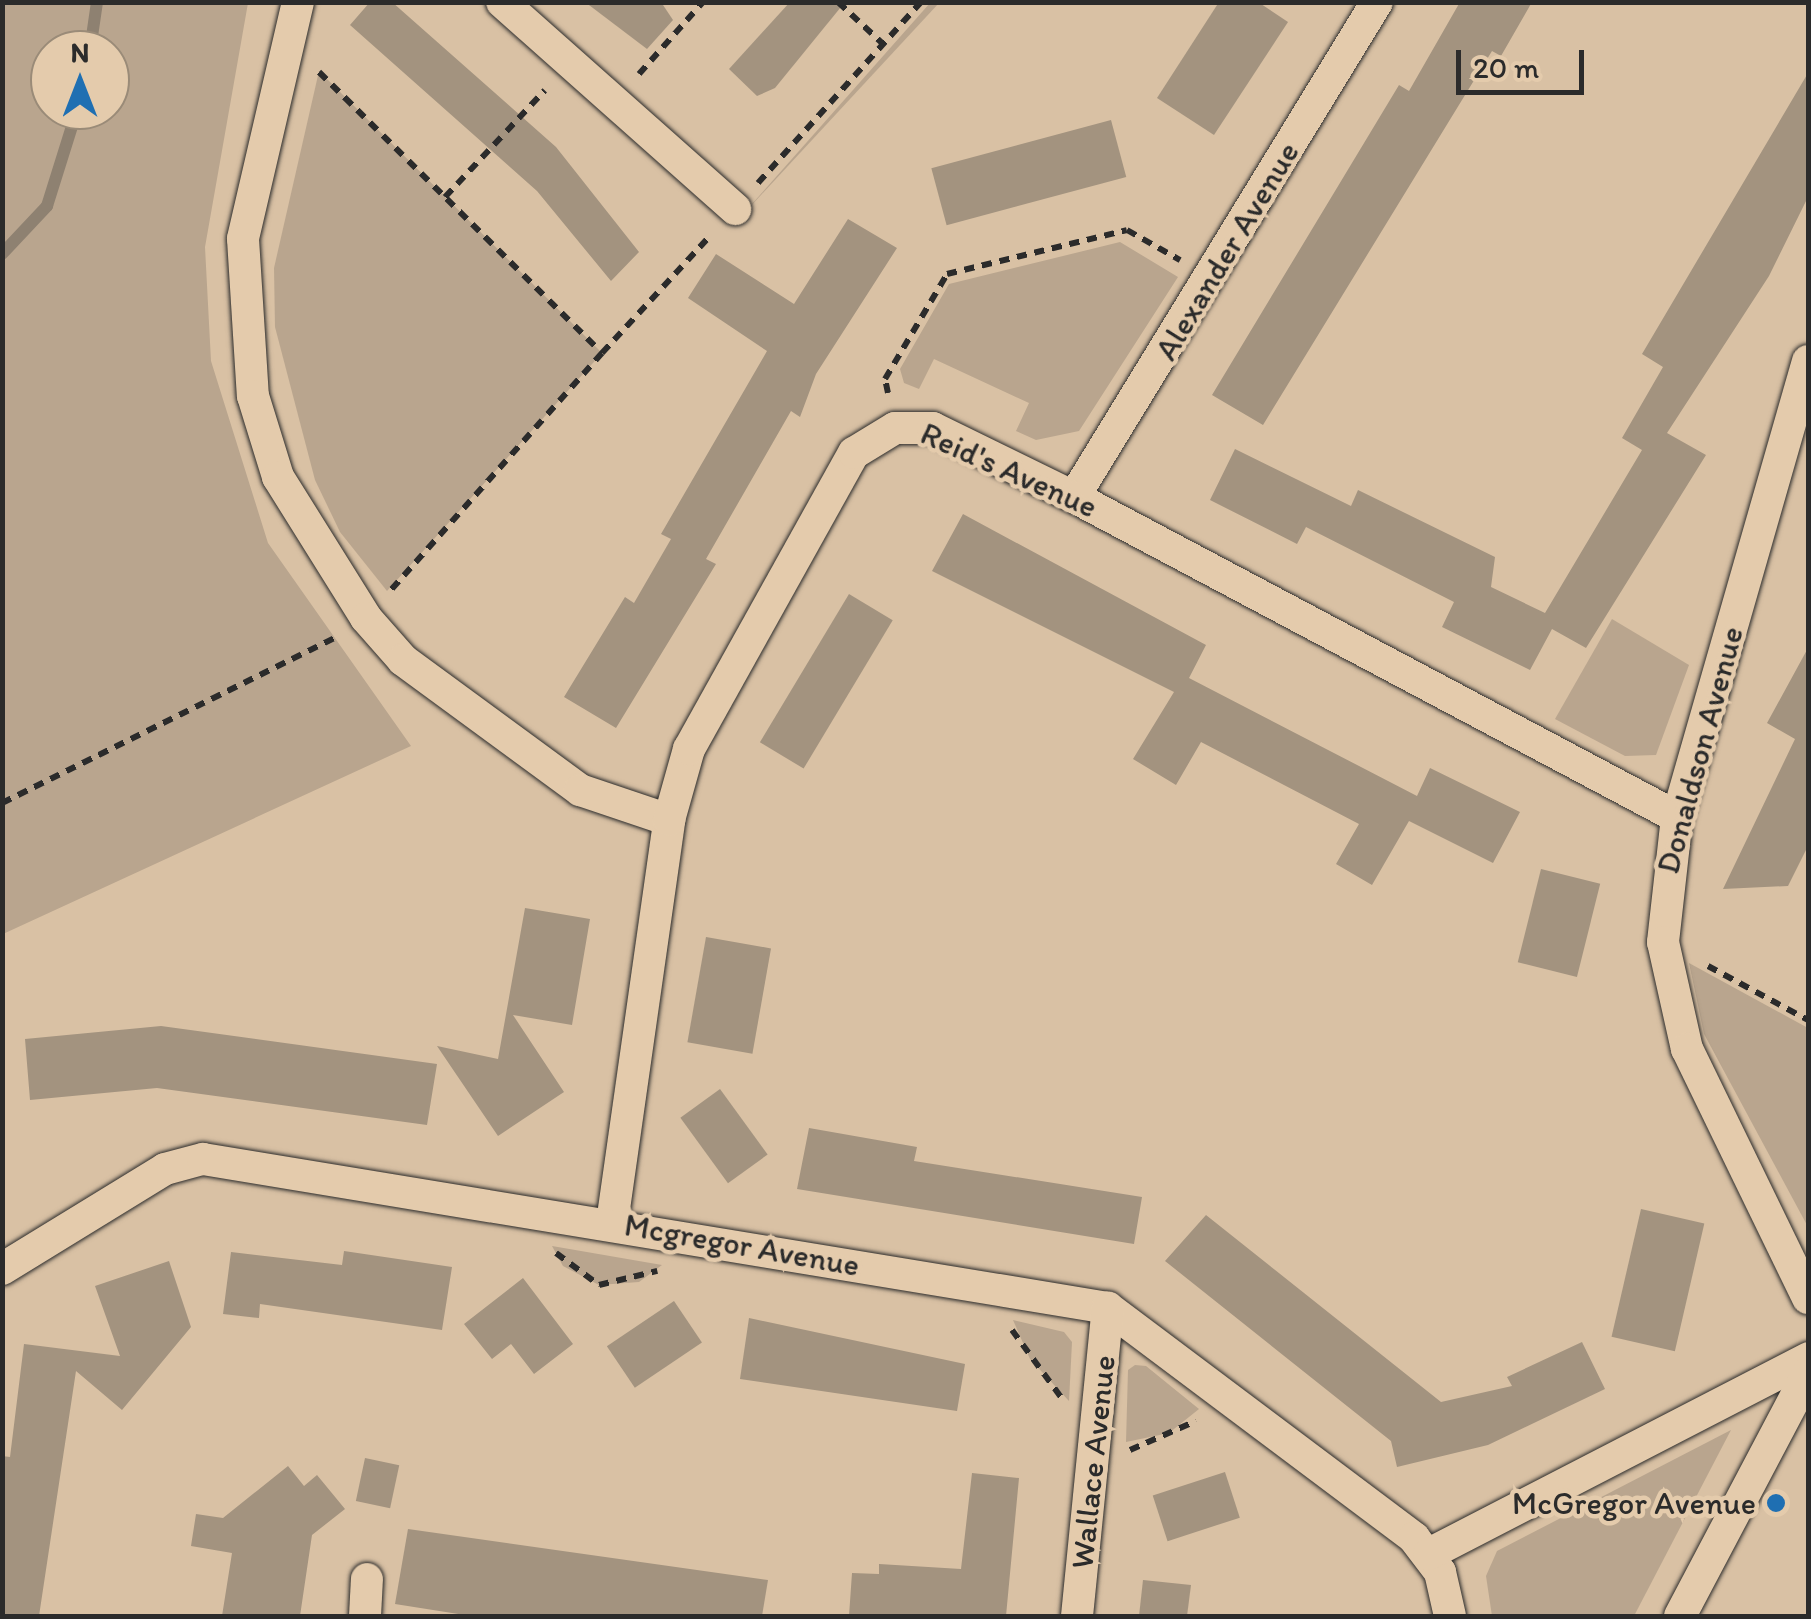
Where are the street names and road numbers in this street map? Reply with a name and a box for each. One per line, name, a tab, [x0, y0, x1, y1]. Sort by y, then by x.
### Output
street label: Alexander Avenue	[1147, 136, 1307, 366]
street label: Reid's Avenue	[915, 414, 1103, 526]
street label: Donaldson Avenue	[1649, 623, 1751, 877]
street label: Mcgregor Avenue	[622, 1206, 862, 1284]
street label: Wallace Avenue	[1063, 1353, 1123, 1571]

